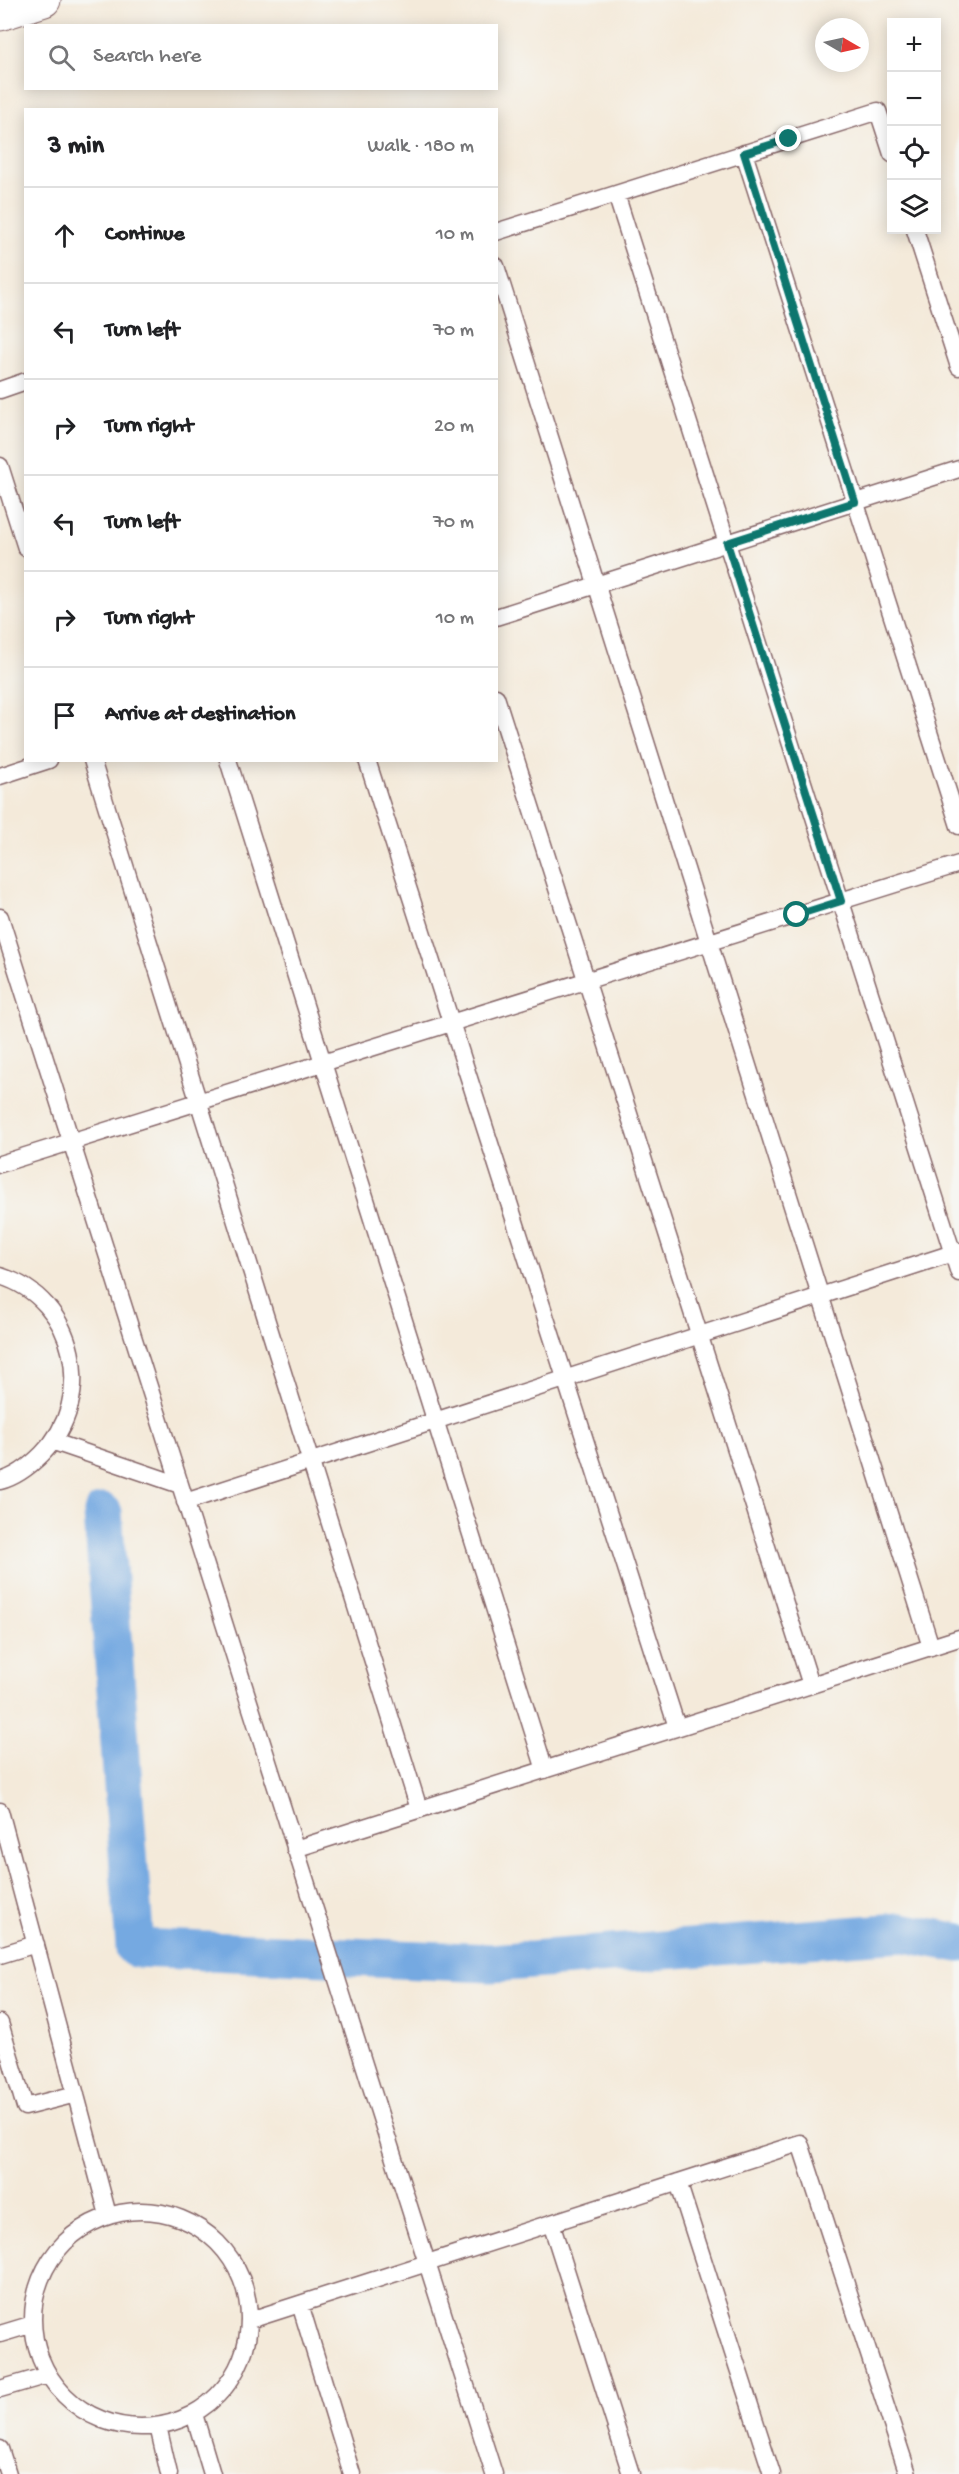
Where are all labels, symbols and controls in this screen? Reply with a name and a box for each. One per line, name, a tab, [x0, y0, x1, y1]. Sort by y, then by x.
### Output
north arrow	[815, 18, 869, 72]
map controls	[887, 18, 941, 234]
button: +	[887, 18, 941, 72]
search box	[24, 24, 498, 90]
icon: search	[45, 41, 78, 74]
text: Search here	[93, 44, 201, 70]
button: −	[887, 72, 941, 126]
route end	[775, 125, 801, 151]
button: locate	[887, 126, 941, 180]
text: 3 min	[48, 132, 104, 163]
text: Walk · 180 m	[367, 136, 474, 159]
button: layers	[887, 180, 941, 234]
icon: ahead	[48, 219, 81, 252]
text: Continue	[105, 222, 185, 248]
text: 10 m	[436, 224, 474, 247]
icon: left	[48, 315, 81, 348]
text: Turn left	[105, 318, 179, 344]
text: 70 m	[433, 320, 474, 343]
icon: right	[48, 411, 81, 444]
text: Turn right	[105, 414, 193, 440]
text: 20 m	[434, 416, 474, 439]
icon: left	[48, 507, 81, 540]
text: Turn left	[105, 510, 179, 536]
text: 70 m	[433, 512, 474, 535]
icon: right	[48, 603, 81, 636]
text: Turn right	[105, 606, 193, 632]
text: 10 m	[436, 608, 474, 631]
icon: arrive	[48, 699, 81, 732]
text: Arrive at destination	[105, 702, 295, 728]
route start	[783, 901, 809, 927]

